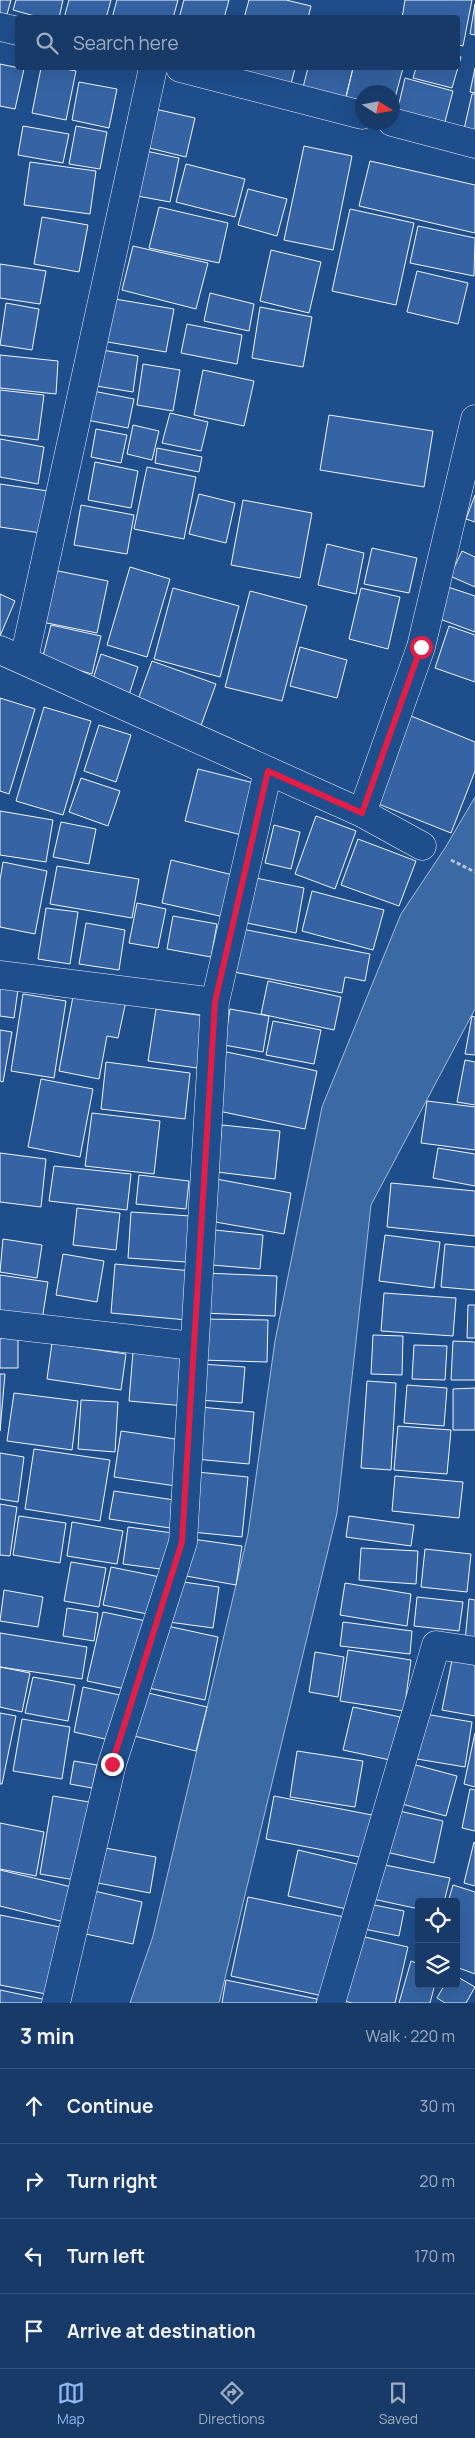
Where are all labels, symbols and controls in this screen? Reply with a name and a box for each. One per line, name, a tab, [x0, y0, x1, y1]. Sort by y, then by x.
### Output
search box	[15, 15, 460, 70]
icon: search	[33, 29, 61, 57]
text: Search here	[73, 30, 179, 56]
north arrow	[355, 85, 400, 130]
route start	[410, 636, 433, 659]
route end	[101, 1753, 124, 1776]
map controls	[415, 1898, 460, 1988]
button: locate	[415, 1898, 460, 1943]
button: layers	[415, 1943, 460, 1988]
text: 3 min	[20, 2022, 74, 2050]
text: Walk · 220 m	[365, 2025, 455, 2047]
icon: ahead	[20, 2092, 48, 2120]
text: Continue	[67, 2093, 153, 2119]
text: 30 m	[420, 2095, 455, 2117]
icon: right	[20, 2167, 48, 2195]
text: Turn right	[67, 2168, 157, 2194]
text: 20 m	[419, 2170, 455, 2192]
icon: left	[20, 2242, 48, 2270]
text: Turn left	[67, 2243, 145, 2269]
text: 170 m	[414, 2245, 455, 2267]
icon: arrive	[20, 2317, 48, 2345]
text: Arrive at destination	[67, 2318, 256, 2344]
tab: Map	[57, 2379, 85, 2428]
tab: Directions	[199, 2379, 265, 2428]
tab: Saved	[379, 2379, 418, 2428]

